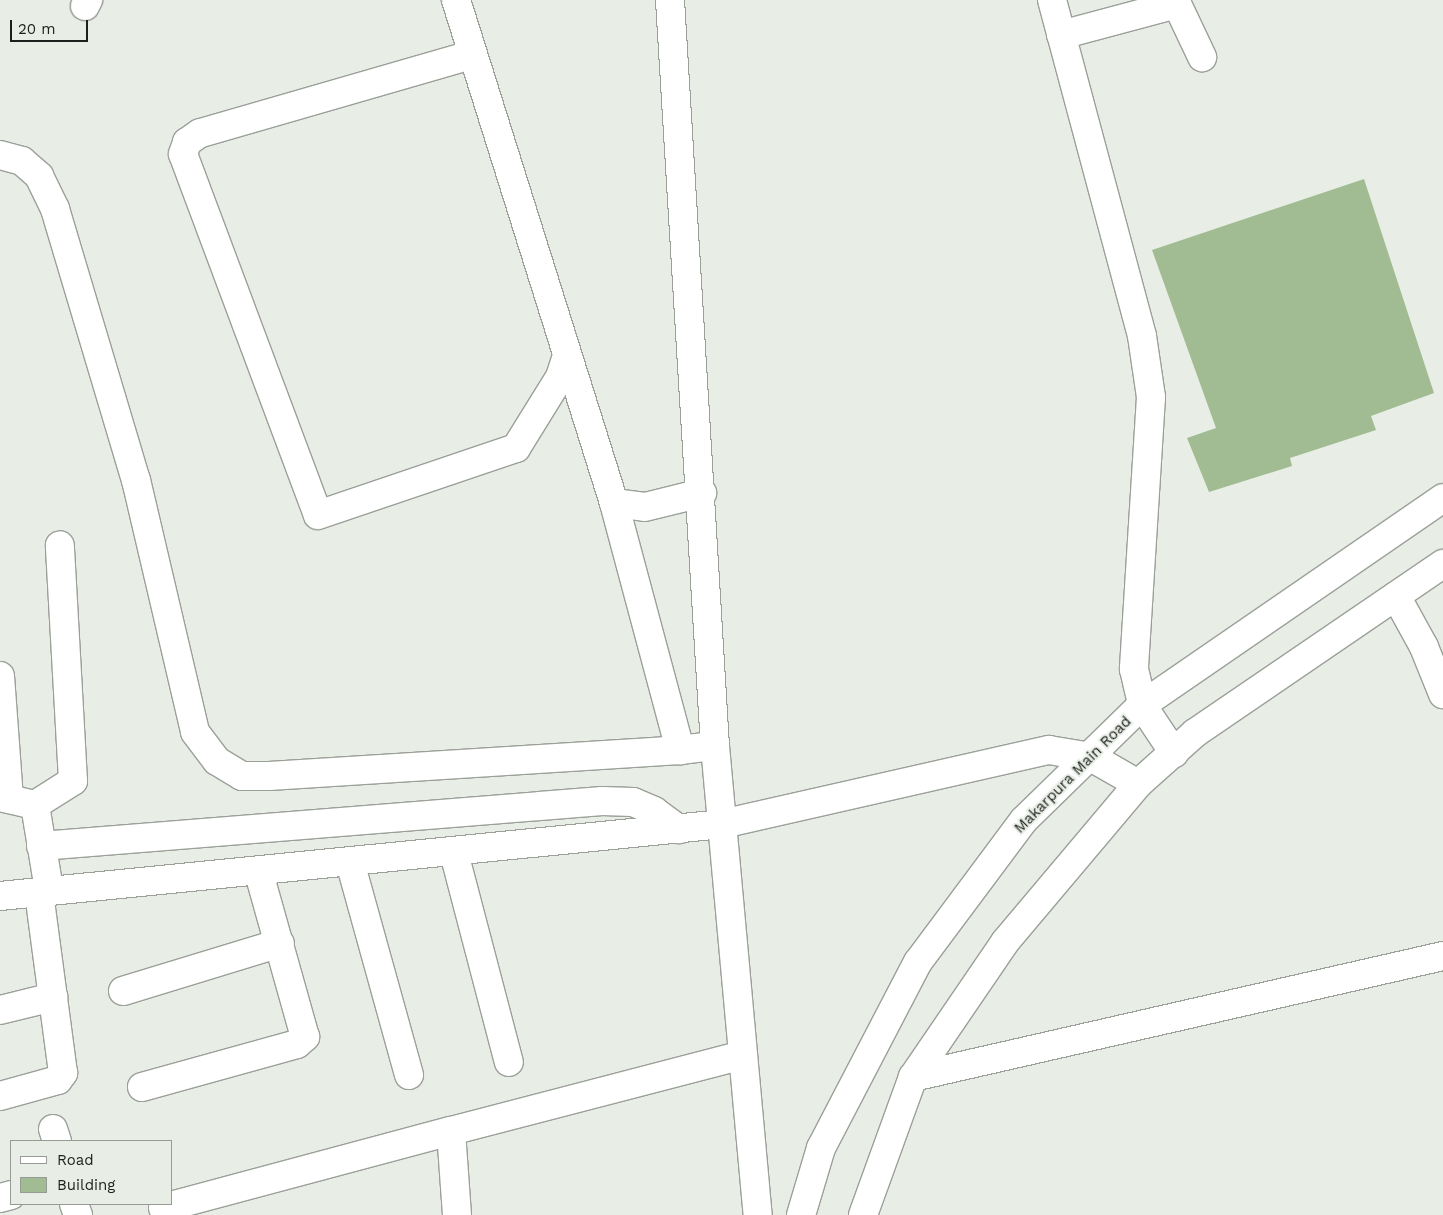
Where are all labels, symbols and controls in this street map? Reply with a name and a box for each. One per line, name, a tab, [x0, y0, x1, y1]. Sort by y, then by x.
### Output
scale bar	[12, 10, 90, 42]
text: 20 m	[18, 20, 56, 38]
street label: Makarpura Main Road	[1011, 713, 1135, 837]
legend	[10, 1140, 172, 1205]
text: Road	[57, 1151, 94, 1169]
text: Building	[57, 1176, 115, 1194]

